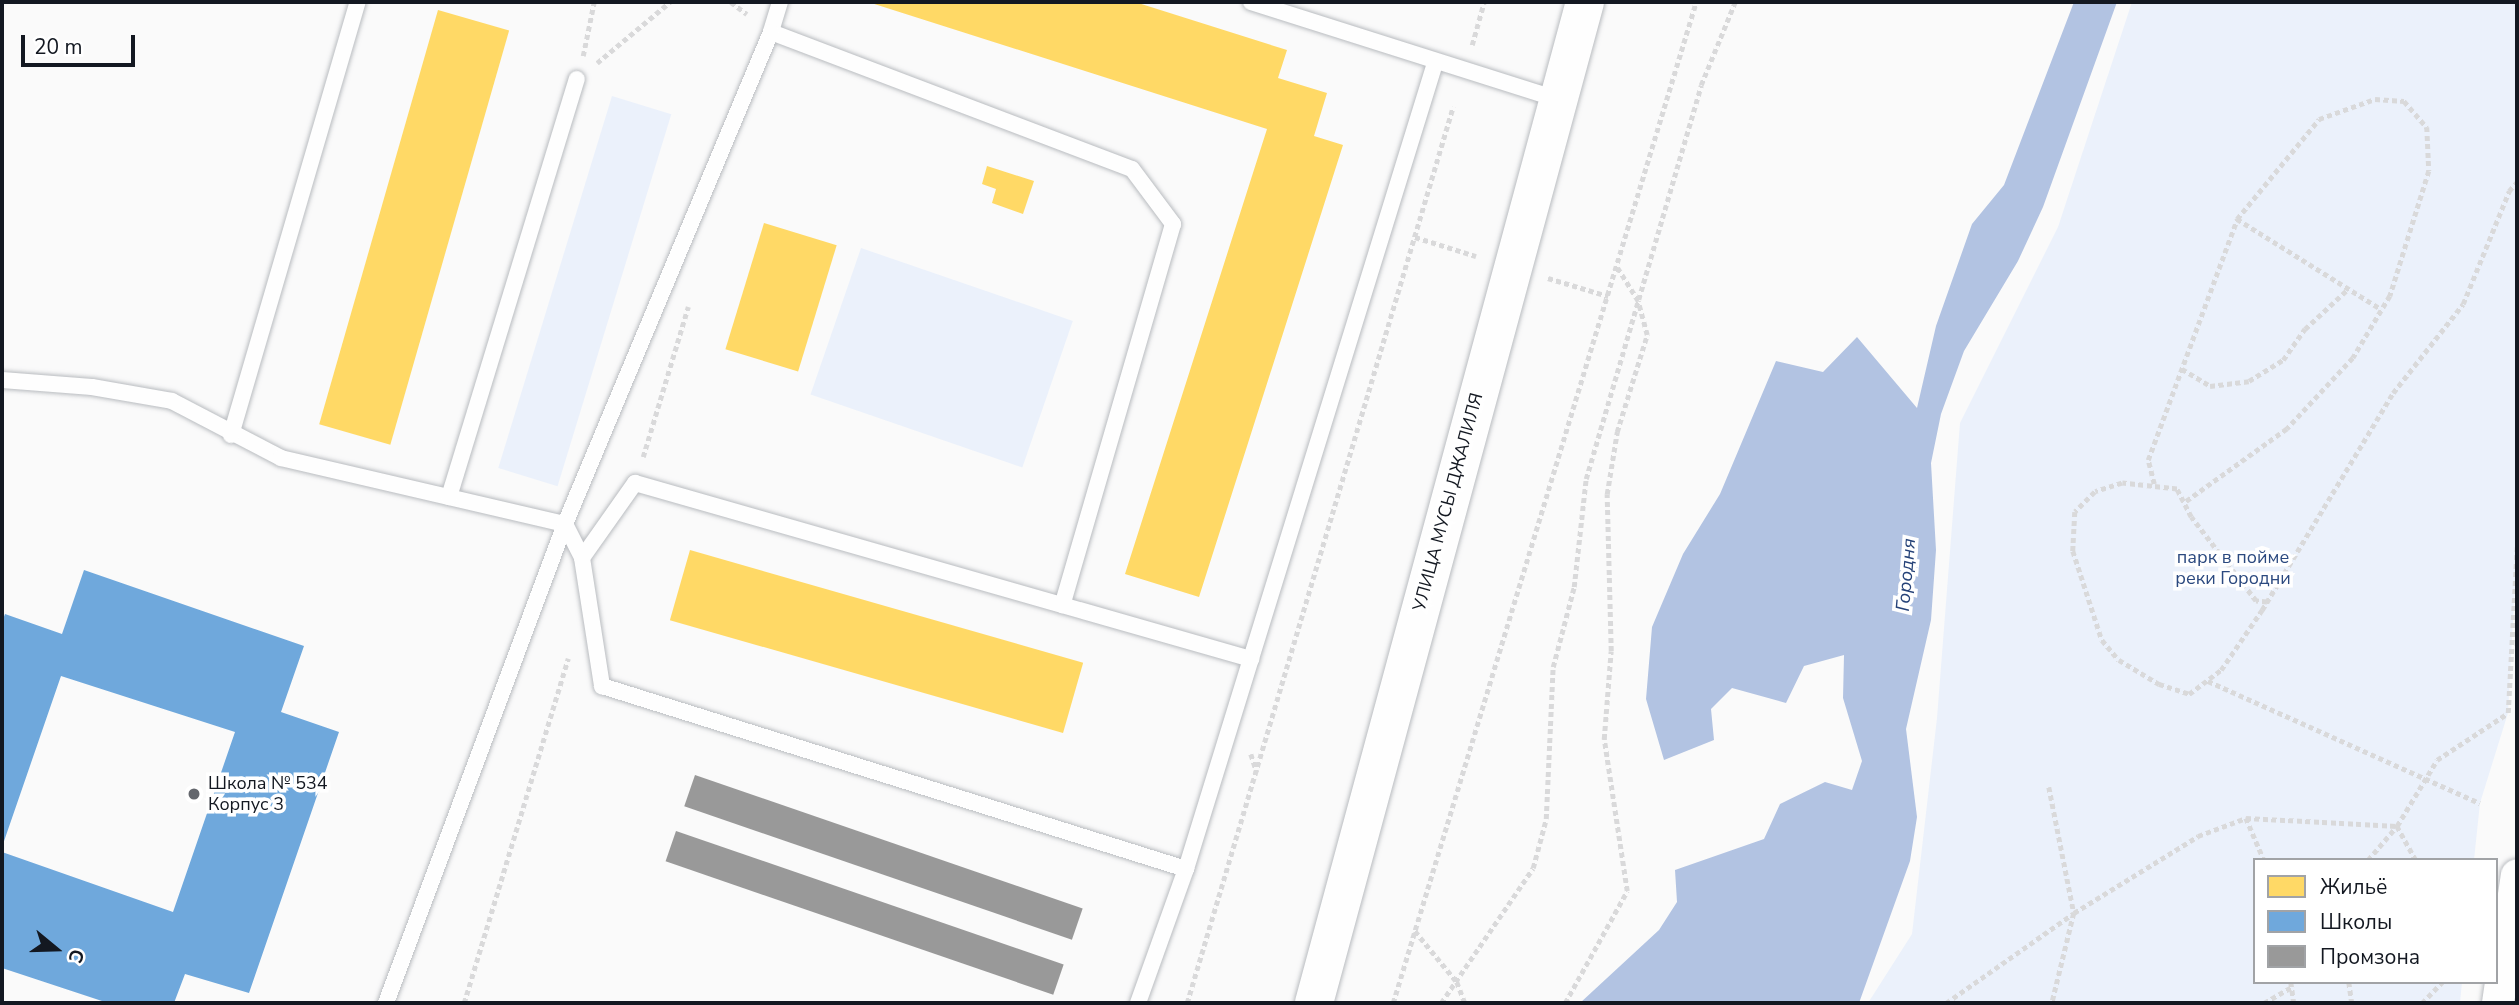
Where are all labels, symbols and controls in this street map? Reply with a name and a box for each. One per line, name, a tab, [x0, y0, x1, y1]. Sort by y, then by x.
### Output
scale bar	[24, 21, 138, 65]
text: 20 m	[34, 33, 83, 61]
street label: УЛИЦА МУСЫ ДЖАЛИЛЯ	[1408, 391, 1488, 613]
water label: Городня	[1892, 537, 1922, 613]
park label: парк в пойме реки Городни	[2175, 547, 2291, 590]
place label: Школа № 534 Корпус 3	[208, 773, 328, 816]
marker: Школа № 534 Корпус 3	[186, 786, 202, 802]
legend	[2253, 858, 2498, 984]
text: Жильё	[2320, 873, 2387, 901]
text: Школы	[2320, 908, 2392, 936]
north arrow	[21, 914, 91, 984]
text: Промзона	[2320, 943, 2420, 971]
text: С	[61, 946, 90, 966]

